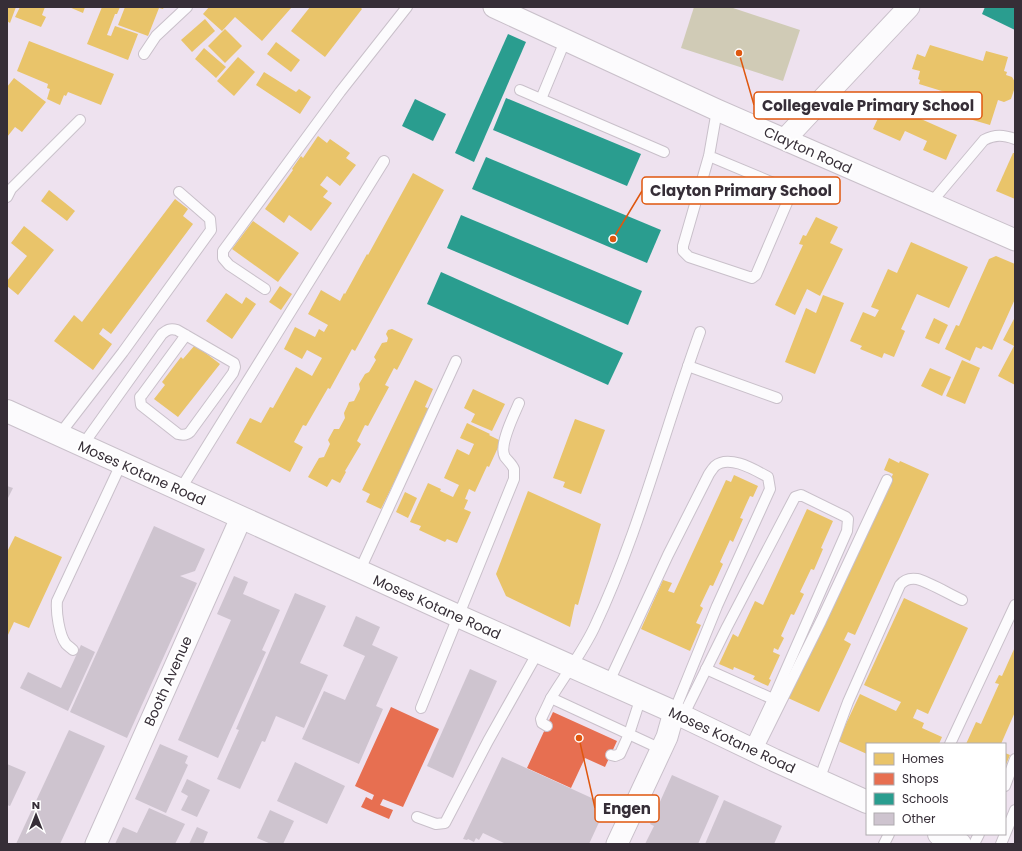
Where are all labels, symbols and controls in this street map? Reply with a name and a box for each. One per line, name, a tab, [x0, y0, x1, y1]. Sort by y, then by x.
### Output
callout: Collegevale Primary School	[754, 92, 982, 119]
text: Collegevale Primary School	[762, 95, 974, 116]
street label: Clayton Road	[761, 122, 855, 178]
callout: Clayton Primary School	[642, 177, 840, 204]
text: Clayton Primary School	[650, 180, 832, 201]
street label: Moses Kotane Road	[75, 436, 209, 510]
street label: Moses Kotane Road	[370, 570, 504, 644]
street label: Booth Avenue	[139, 632, 197, 729]
street label: Moses Kotane Road	[665, 702, 799, 778]
legend	[866, 743, 1006, 835]
text: Homes	[902, 750, 944, 767]
text: Shops	[902, 770, 939, 787]
text: Schools	[902, 790, 949, 807]
north arrow	[16, 795, 56, 835]
callout: Engen	[595, 795, 659, 822]
text: N	[32, 797, 40, 813]
text: Engen	[603, 798, 651, 819]
text: Other	[902, 810, 936, 827]

